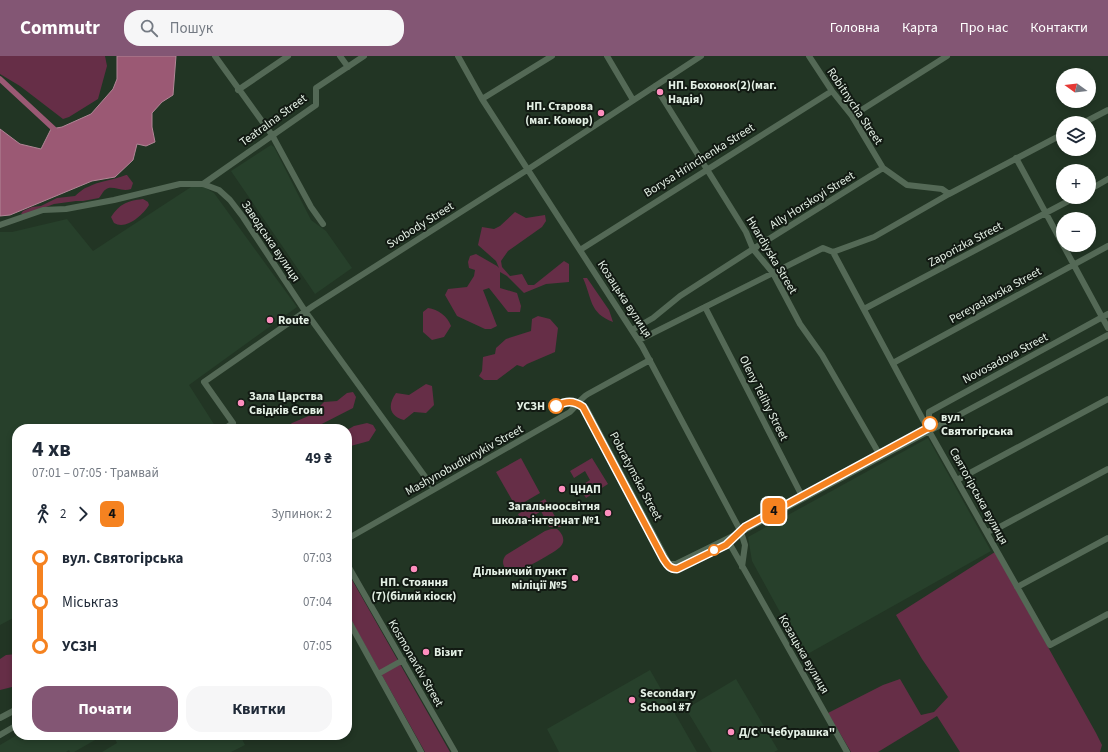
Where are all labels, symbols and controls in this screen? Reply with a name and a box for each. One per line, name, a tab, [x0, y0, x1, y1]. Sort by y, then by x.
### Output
search box	[124, 10, 404, 46]
text: Commutr	[20, 15, 100, 42]
icon: search	[138, 17, 160, 39]
text: Пошук	[170, 18, 213, 39]
text: Головна	[830, 18, 880, 38]
text: Карта	[902, 18, 938, 38]
text: Про нас	[960, 18, 1008, 38]
text: Контакти	[1030, 18, 1088, 38]
street label: Robitnycha Street	[823, 64, 887, 148]
north arrow	[1056, 68, 1096, 108]
map controls	[1056, 68, 1096, 252]
place label: НП. Бохонок(2)(маг. Надія)	[668, 77, 777, 108]
marker: НП. Бохонок(2)(маг. Надія)	[655, 87, 665, 97]
street label: Teatralna Street	[236, 90, 310, 151]
place label: НП. Старова (маг. Комор)	[525, 98, 593, 129]
marker: НП. Старова (маг. Комор)	[596, 108, 606, 118]
button: layers	[1056, 116, 1096, 156]
street label: Borysa Hrinchenka Street	[641, 119, 758, 201]
button: +	[1056, 164, 1096, 204]
street label: Ally Horskoyi Street	[766, 167, 858, 233]
street label: Заводська вулиця	[237, 197, 304, 285]
street label: Svobody Street	[383, 198, 457, 253]
button: −	[1056, 212, 1096, 252]
street label: Hvardiyska Street	[742, 213, 801, 297]
street label: Zaporizka Street	[925, 218, 1005, 271]
street label: Козацька вулиця	[593, 257, 656, 341]
street label: Pereyaslavska Street	[946, 263, 1044, 328]
place label: Route	[278, 312, 309, 329]
marker: Route	[265, 315, 275, 325]
street label: Novosadova Street	[960, 329, 1051, 388]
street label: Oleny Telihy Street	[735, 353, 792, 444]
place label: Зала Царства Свідків Єгови	[249, 388, 323, 419]
marker: Зала Царства Свідків Єгови	[236, 398, 246, 408]
place label: УСЗН	[517, 398, 545, 415]
marker: УСЗН	[548, 398, 564, 414]
place label: вул. Святогірська	[941, 409, 1013, 440]
marker: вул. Святогірська	[922, 416, 938, 432]
street label: Mashynobudivnykiv Street	[402, 421, 526, 500]
street label: Pobratymska Street	[605, 429, 666, 524]
text: 4 хв	[32, 433, 71, 465]
street label: Святогірська вулиця	[945, 445, 1012, 548]
text: 49 ₴	[305, 448, 332, 469]
text: 07:01 – 07:05 · Трамвай	[32, 464, 159, 482]
place label: ЦНАП	[570, 481, 601, 498]
marker: ЦНАП	[557, 484, 567, 494]
place label: Загальноосвітня школа-інтернат №1	[492, 498, 600, 529]
line badge: 4	[761, 498, 787, 524]
text: 4	[770, 501, 778, 521]
icon: walk	[32, 503, 54, 525]
icon: forward	[72, 503, 94, 525]
text: 4	[108, 504, 116, 524]
text: 2	[60, 505, 66, 523]
text: Зупинок: 2	[271, 505, 332, 523]
marker: Загальноосвітня школа-інтернат №1	[603, 508, 613, 518]
unlabelled marker	[708, 544, 720, 556]
text: вул. Святогірська	[62, 548, 184, 569]
text: 07:03	[303, 549, 332, 567]
place label: Дільничий пункт міліції №5	[473, 563, 567, 594]
marker: НП. Стояння (7)(білий кіоск)	[409, 564, 419, 574]
marker: Дільничий пункт міліції №5	[570, 573, 580, 583]
place label: НП. Стояння (7)(білий кіоск)	[372, 574, 456, 605]
text: Міськгаз	[62, 592, 118, 613]
text: 07:04	[303, 593, 332, 611]
street label: Козацька вулиця	[774, 611, 833, 697]
street label: Kosmonavtiv Street	[384, 617, 447, 710]
text: УСЗН	[62, 636, 97, 657]
text: 07:05	[303, 637, 332, 655]
place label: Візит	[434, 644, 463, 661]
marker: Візит	[421, 647, 431, 657]
place label: Secondary School #7	[640, 685, 697, 716]
button: Почати	[32, 686, 178, 732]
button: Квитки	[186, 686, 332, 732]
marker: Secondary School #7	[627, 695, 637, 705]
place label: Д/С "Чебурашка"	[739, 724, 835, 741]
marker: Д/С "Чебурашка"	[726, 727, 736, 737]

